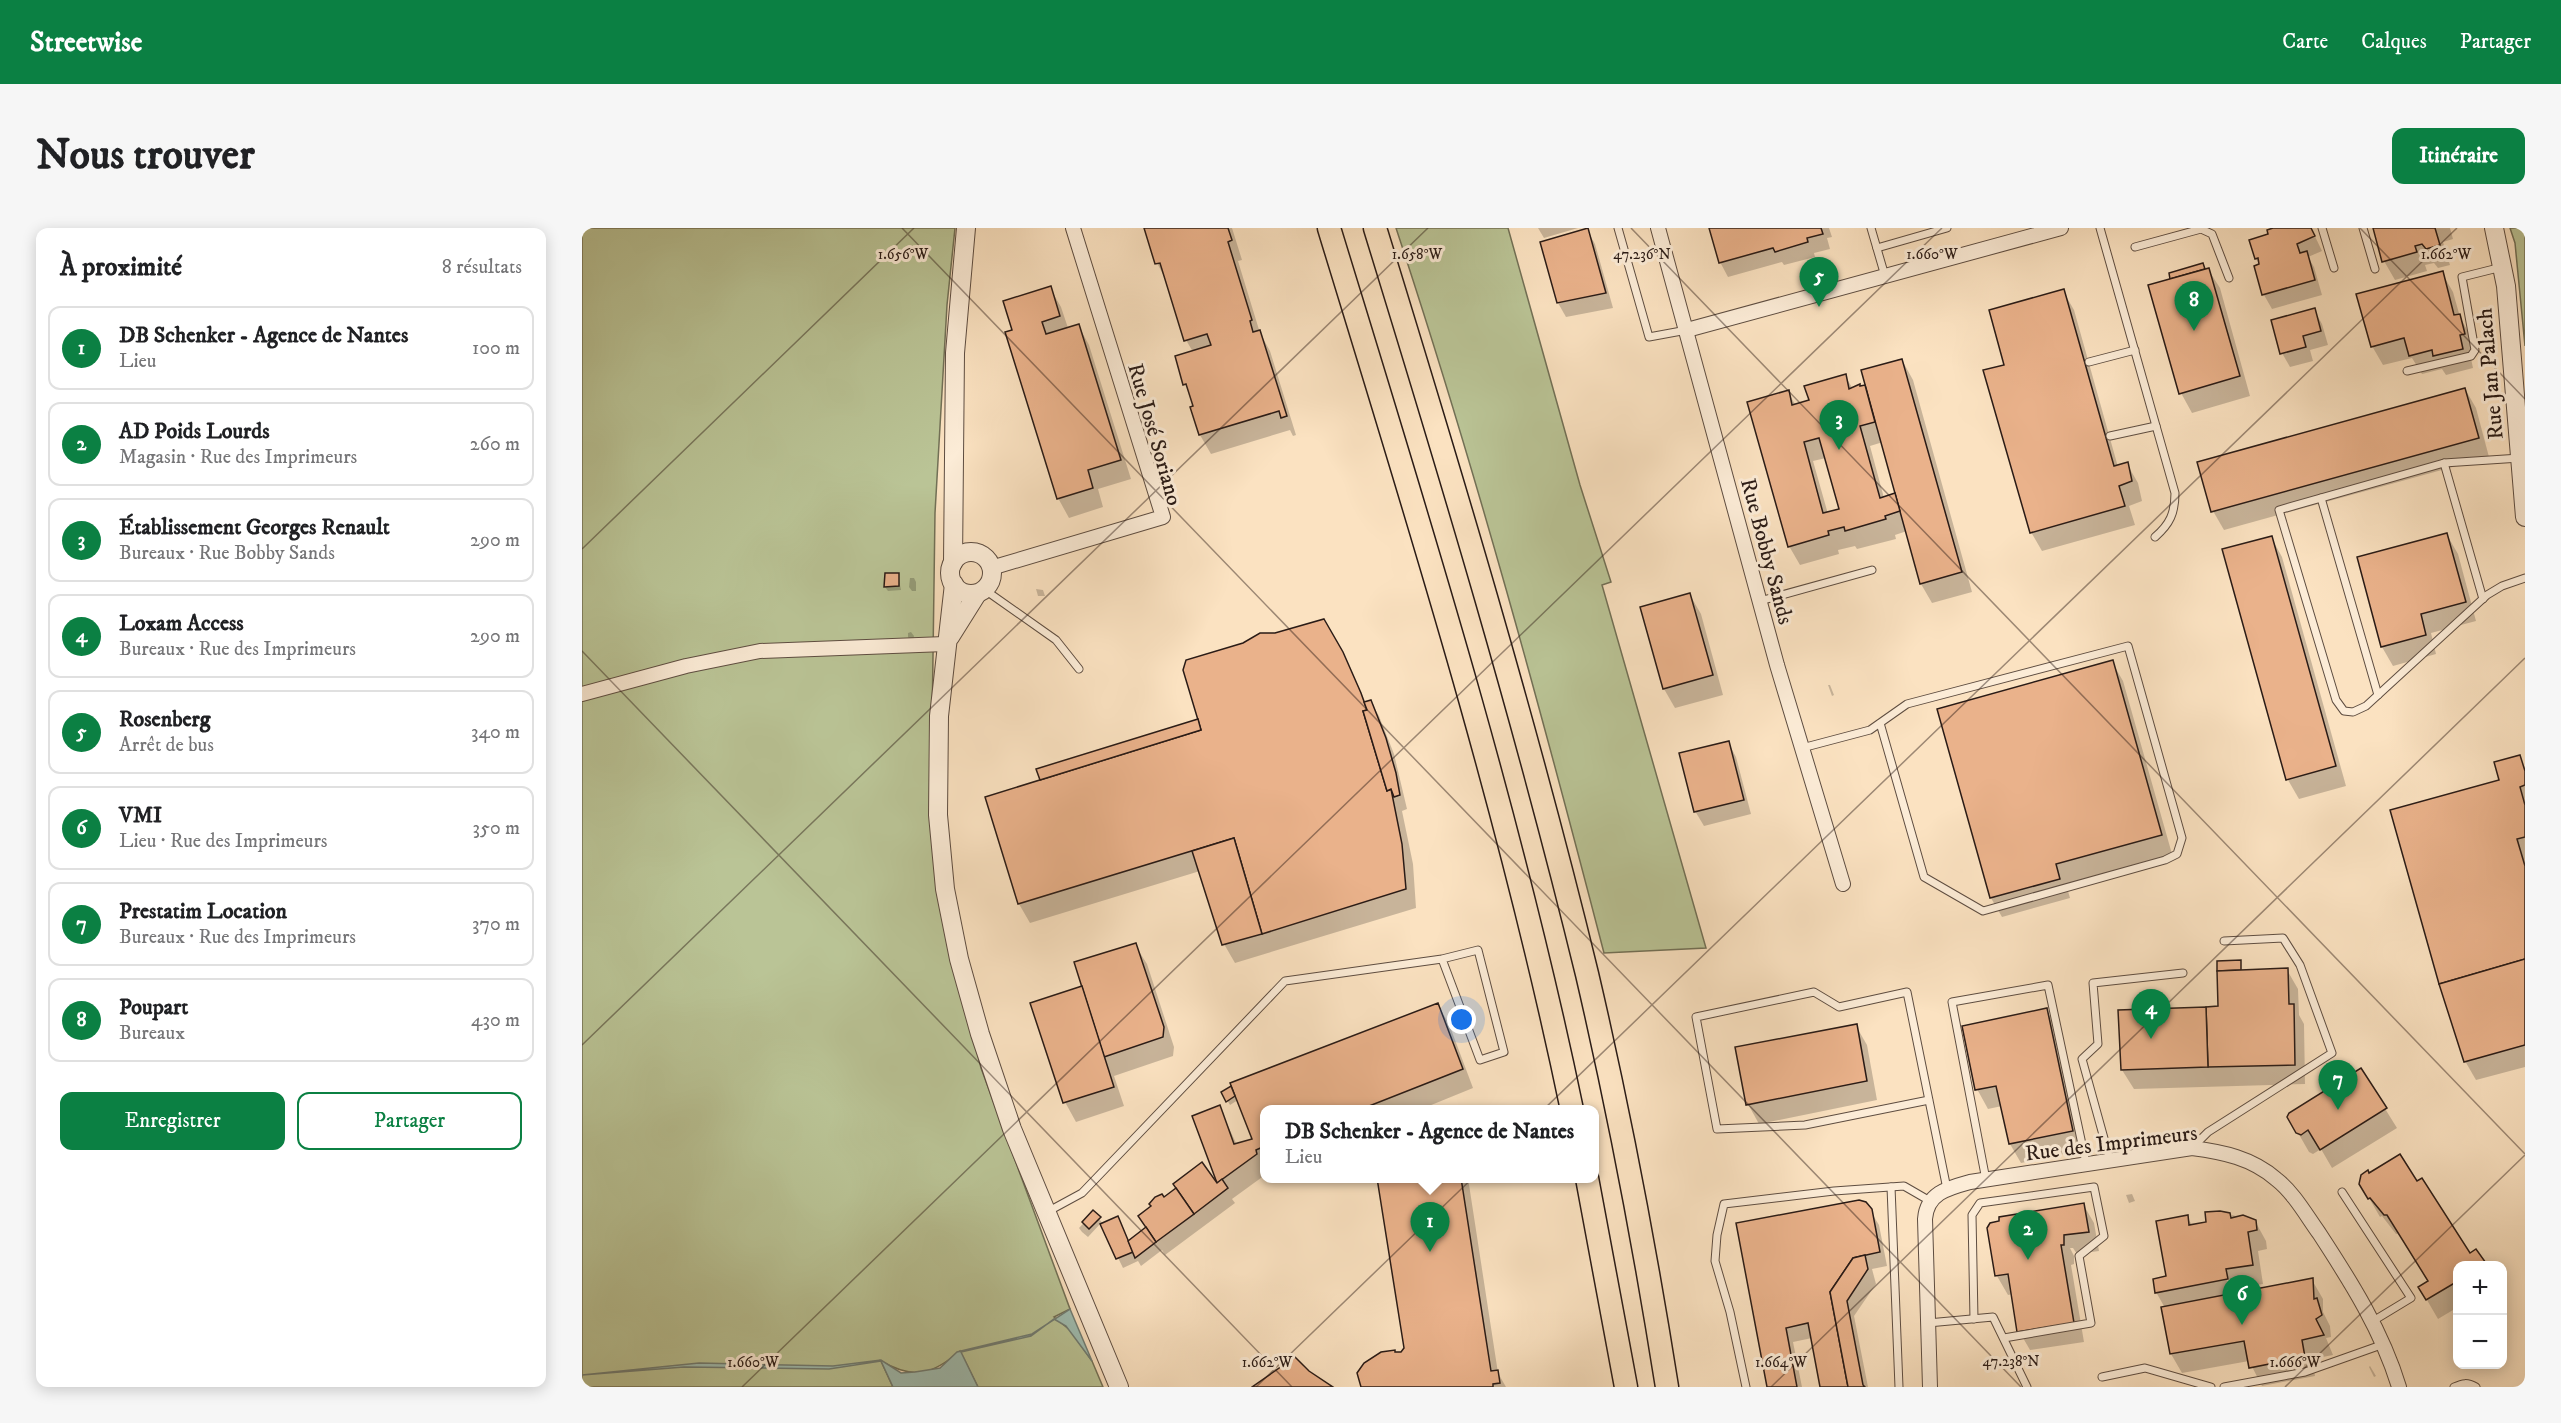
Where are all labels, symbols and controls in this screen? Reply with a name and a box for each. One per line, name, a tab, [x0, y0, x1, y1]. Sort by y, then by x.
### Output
text: Streetwise	[30, 25, 142, 60]
text: Carte	[2282, 29, 2328, 55]
text: Calques	[2361, 29, 2427, 55]
text: Partager	[2460, 29, 2531, 55]
button: Itinéraire	[2392, 128, 2525, 184]
text: Nous trouver	[36, 130, 255, 182]
text: 1.656°W	[878, 245, 929, 264]
text: 1.658°W	[1392, 245, 1442, 264]
text: 47.236°N	[1613, 245, 1671, 264]
text: 1.660°W	[1906, 245, 1958, 264]
text: 1.662°W	[2421, 245, 2472, 264]
text: À proximité	[60, 251, 182, 284]
text: 8 résultats	[442, 255, 522, 280]
pin: 5	[1800, 257, 1838, 307]
pin: 8	[2174, 282, 2214, 331]
street label: Rue Jan Palach	[2471, 306, 2510, 441]
text: DB Schenker - Agence de Nantes	[119, 322, 408, 349]
text: 1	[78, 336, 85, 361]
text: 100 m	[472, 336, 520, 361]
text: Lieu	[119, 349, 157, 374]
street label: Rue José Soriano	[1121, 360, 1188, 509]
pin: 3	[1820, 400, 1858, 450]
text: AD Poids Lourds	[119, 418, 270, 445]
text: 2	[77, 432, 86, 457]
text: 260 m	[470, 432, 520, 457]
text: Magasin · Rue des Imprimeurs	[119, 445, 357, 470]
street label: Rue Bobby Sands	[1734, 475, 1799, 627]
text: Établissement Georges Renault	[119, 514, 390, 541]
text: 3	[78, 528, 85, 553]
text: 290 m	[470, 528, 520, 553]
text: Bureaux · Rue Bobby Sands	[119, 541, 335, 566]
text: Loxam Access	[119, 610, 244, 637]
text: 4	[76, 624, 87, 649]
text: 290 m	[470, 624, 520, 649]
text: Bureaux · Rue des Imprimeurs	[119, 637, 356, 662]
text: Rosenberg	[119, 706, 211, 733]
text: 5	[77, 720, 86, 745]
text: 340 m	[471, 720, 520, 745]
text: Arrêt de bus	[119, 733, 214, 758]
text: VMI	[119, 802, 162, 829]
text: 6	[76, 816, 87, 841]
text: 350 m	[473, 816, 520, 841]
text: Lieu · Rue des Imprimeurs	[119, 829, 328, 854]
text: Prestatim Location	[119, 898, 287, 925]
text: 7	[76, 912, 87, 937]
text: 370 m	[472, 912, 520, 937]
text: Bureaux · Rue des Imprimeurs	[119, 925, 356, 950]
pin: 4	[2132, 990, 2170, 1039]
text: Poupart	[119, 994, 188, 1021]
your location	[1447, 1005, 1476, 1034]
text: 8	[76, 1008, 87, 1033]
text: 430 m	[471, 1008, 520, 1033]
text: Bureaux	[119, 1021, 185, 1046]
pin: 7	[2318, 1060, 2358, 1110]
button: Enregistrer	[60, 1092, 285, 1150]
button: Partager	[297, 1092, 522, 1150]
popup	[1260, 1105, 1599, 1183]
text: DB Schenker - Agence de Nantes	[1285, 1118, 1574, 1145]
street label: Rue des Imprimeurs	[2023, 1120, 2199, 1167]
text: Lieu	[1285, 1145, 1322, 1170]
pin: 1	[1410, 1202, 1450, 1252]
pin: 2	[2008, 1210, 2048, 1260]
map controls	[2453, 1261, 2507, 1369]
button: +	[2453, 1261, 2507, 1315]
pin: 6	[2222, 1276, 2262, 1325]
button: −	[2453, 1315, 2507, 1369]
text: 47.238°N	[1982, 1352, 2040, 1371]
text: 1.660°W	[727, 1353, 779, 1372]
text: 1.662°W	[1242, 1353, 1293, 1372]
text: 1.664°W	[1755, 1353, 1807, 1372]
text: 1.666°W	[2269, 1353, 2321, 1372]

